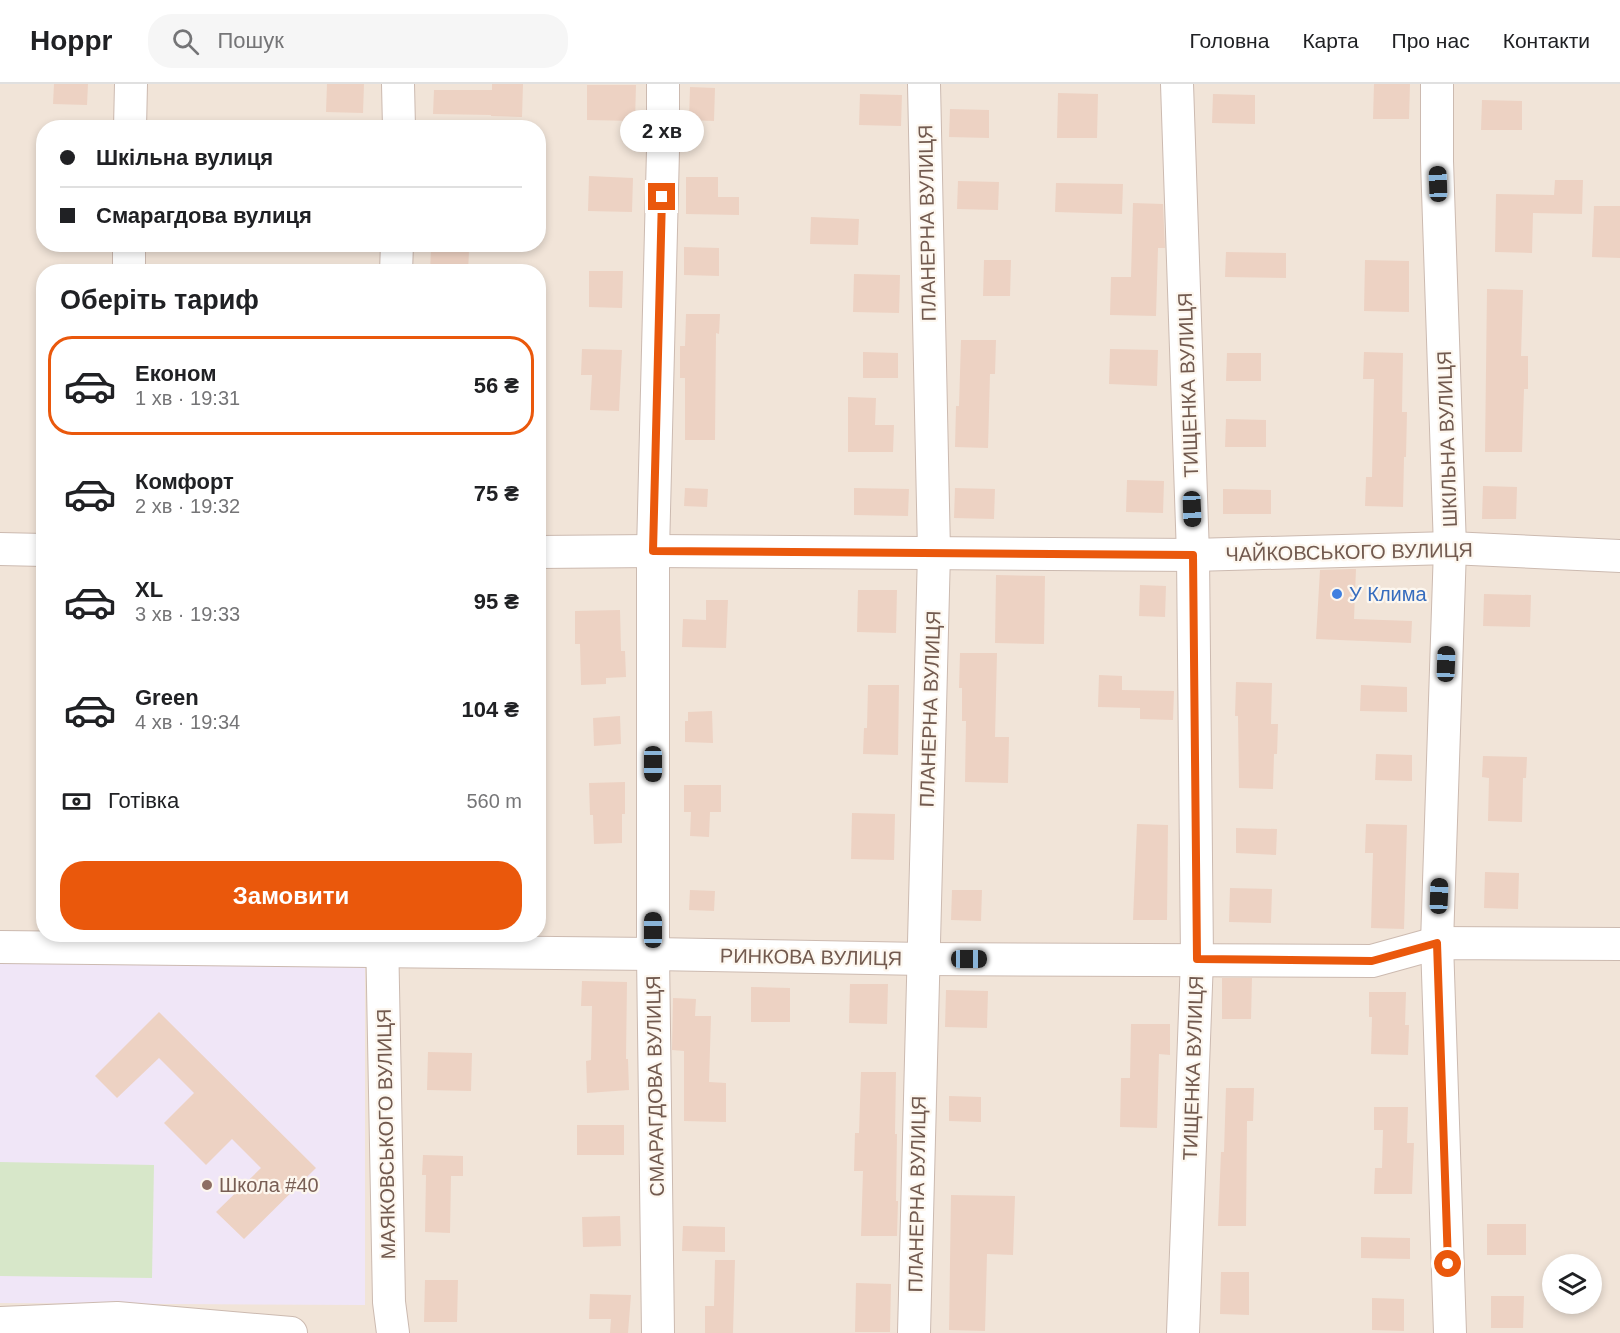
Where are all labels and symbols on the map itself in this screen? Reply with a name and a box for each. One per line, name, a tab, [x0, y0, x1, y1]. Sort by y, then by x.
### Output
callout: 2 хв	[620, 110, 704, 152]
street label: ПЛАНЕРНА ВУЛИЦЯ	[914, 124, 940, 322]
car	[1428, 166, 1448, 202]
route end	[648, 183, 675, 210]
street label: ТИЩЕНКА ВУЛИЦЯ	[1174, 292, 1202, 478]
street label: ШКІЛЬНА ВУЛИЦЯ	[1433, 350, 1461, 528]
car	[1182, 491, 1202, 527]
street label: ЧАЙКОВСЬКОГО ВУЛИЦЯ	[1225, 538, 1473, 565]
place label: У Клима	[1349, 583, 1428, 605]
marker: У Клима	[1330, 587, 1344, 601]
street label: ПЛАНЕРНА ВУЛИЦЯ	[916, 610, 944, 808]
car	[1436, 646, 1456, 682]
car	[644, 746, 662, 782]
car	[1429, 878, 1449, 914]
car	[644, 912, 662, 948]
street label: РИНКОВА ВУЛИЦЯ	[720, 944, 902, 970]
car	[951, 950, 987, 968]
street label: СМАРАГДОВА ВУЛИЦЯ	[642, 975, 668, 1197]
street label: ТИЩЕНКА ВУЛИЦЯ	[1179, 975, 1207, 1161]
street label: МАЯКОВСЬКОГО ВУЛИЦЯ	[373, 1008, 399, 1260]
street label: ПЛАНЕРНА ВУЛИЦЯ	[904, 1095, 930, 1293]
place label: Школа #40	[219, 1174, 319, 1196]
marker: Школа #40	[200, 1178, 214, 1192]
route start	[1434, 1250, 1461, 1277]

